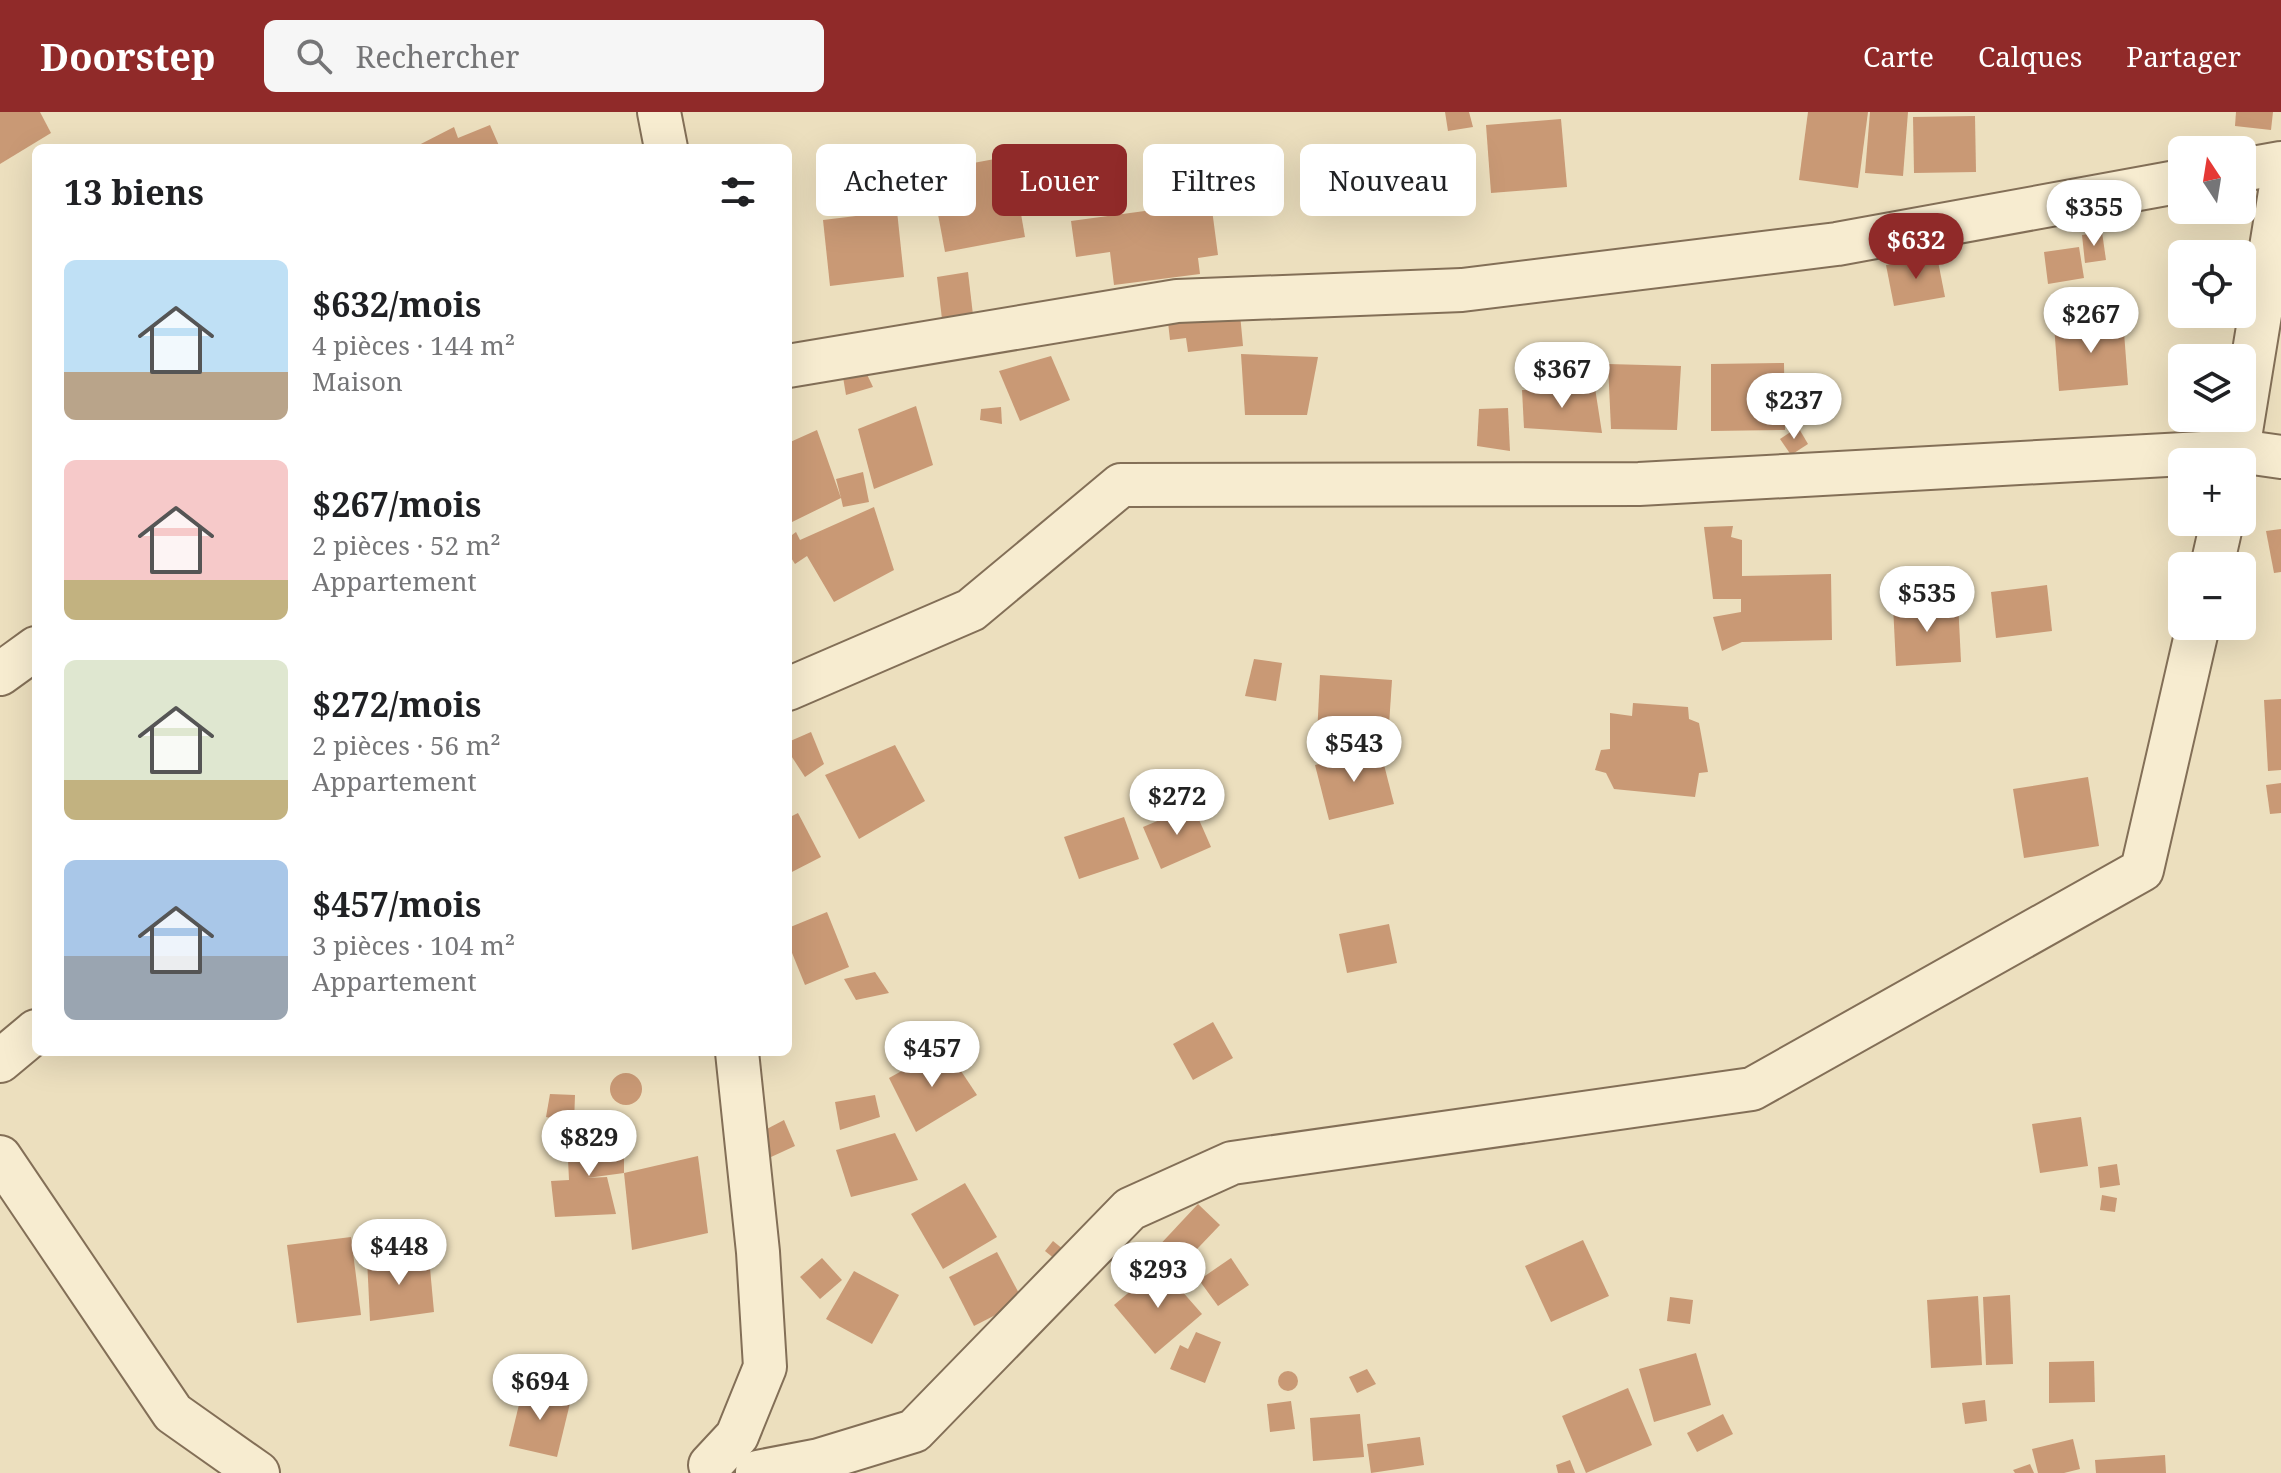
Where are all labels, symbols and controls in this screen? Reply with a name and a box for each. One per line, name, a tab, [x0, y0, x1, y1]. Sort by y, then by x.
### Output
search box	[264, 20, 824, 92]
text: Doorstep	[40, 30, 216, 82]
icon: search	[292, 34, 336, 78]
text: Rechercher	[356, 36, 519, 77]
text: Carte	[1863, 37, 1934, 75]
text: Calques	[1978, 37, 2082, 75]
text: Partager	[2126, 37, 2241, 75]
north arrow	[2168, 136, 2256, 224]
map controls	[2168, 136, 2256, 640]
chip: Acheter	[816, 144, 976, 216]
chip: Louer	[992, 144, 1127, 216]
chip: Filtres	[1143, 144, 1284, 216]
chip: Nouveau	[1300, 144, 1476, 216]
text: 13 biens	[64, 169, 204, 215]
icon: filters	[716, 170, 760, 214]
pin: $355	[2047, 180, 2141, 248]
text: $355	[2065, 188, 2123, 224]
pin: $632	[1869, 213, 1963, 281]
text: $632	[1887, 221, 1945, 257]
button: locate	[2168, 240, 2256, 328]
text: $632/mois	[312, 281, 481, 327]
pin: $267	[2044, 287, 2138, 355]
icon: home	[128, 292, 224, 388]
text: $267	[2062, 295, 2120, 331]
text: 4 pièces · 144 m²	[312, 327, 515, 363]
pin: $367	[1515, 342, 1609, 410]
button: layers	[2168, 344, 2256, 432]
text: $367	[1533, 350, 1591, 386]
text: Maison	[312, 363, 403, 399]
pin: $237	[1747, 373, 1841, 441]
text: $237	[1765, 381, 1823, 417]
button: +	[2168, 448, 2256, 536]
text: $267/mois	[312, 481, 481, 527]
icon: home	[128, 492, 224, 588]
text: 2 pièces · 52 m²	[312, 527, 501, 563]
button: −	[2168, 552, 2256, 640]
text: Appartement	[312, 563, 477, 599]
pin: $535	[1880, 566, 1974, 634]
text: $535	[1898, 574, 1956, 610]
text: $272/mois	[312, 681, 481, 727]
icon: home	[128, 692, 224, 788]
pin: $543	[1307, 716, 1401, 784]
text: $543	[1325, 724, 1383, 760]
text: 2 pièces · 56 m²	[312, 727, 501, 763]
text: Appartement	[312, 763, 477, 799]
pin: $272	[1130, 769, 1224, 837]
text: $272	[1148, 777, 1206, 813]
text: $457/mois	[312, 881, 481, 927]
icon: home	[128, 892, 224, 988]
text: 3 pièces · 104 m²	[312, 927, 515, 963]
text: Appartement	[312, 963, 477, 999]
pin: $457	[885, 1021, 979, 1089]
text: $457	[903, 1029, 961, 1065]
pin: $829	[542, 1110, 636, 1178]
text: $829	[560, 1118, 618, 1154]
pin: $448	[352, 1219, 446, 1287]
text: $448	[370, 1227, 428, 1263]
pin: $293	[1111, 1242, 1205, 1310]
text: $293	[1129, 1250, 1187, 1286]
pin: $694	[493, 1354, 587, 1422]
text: $694	[511, 1362, 569, 1398]

